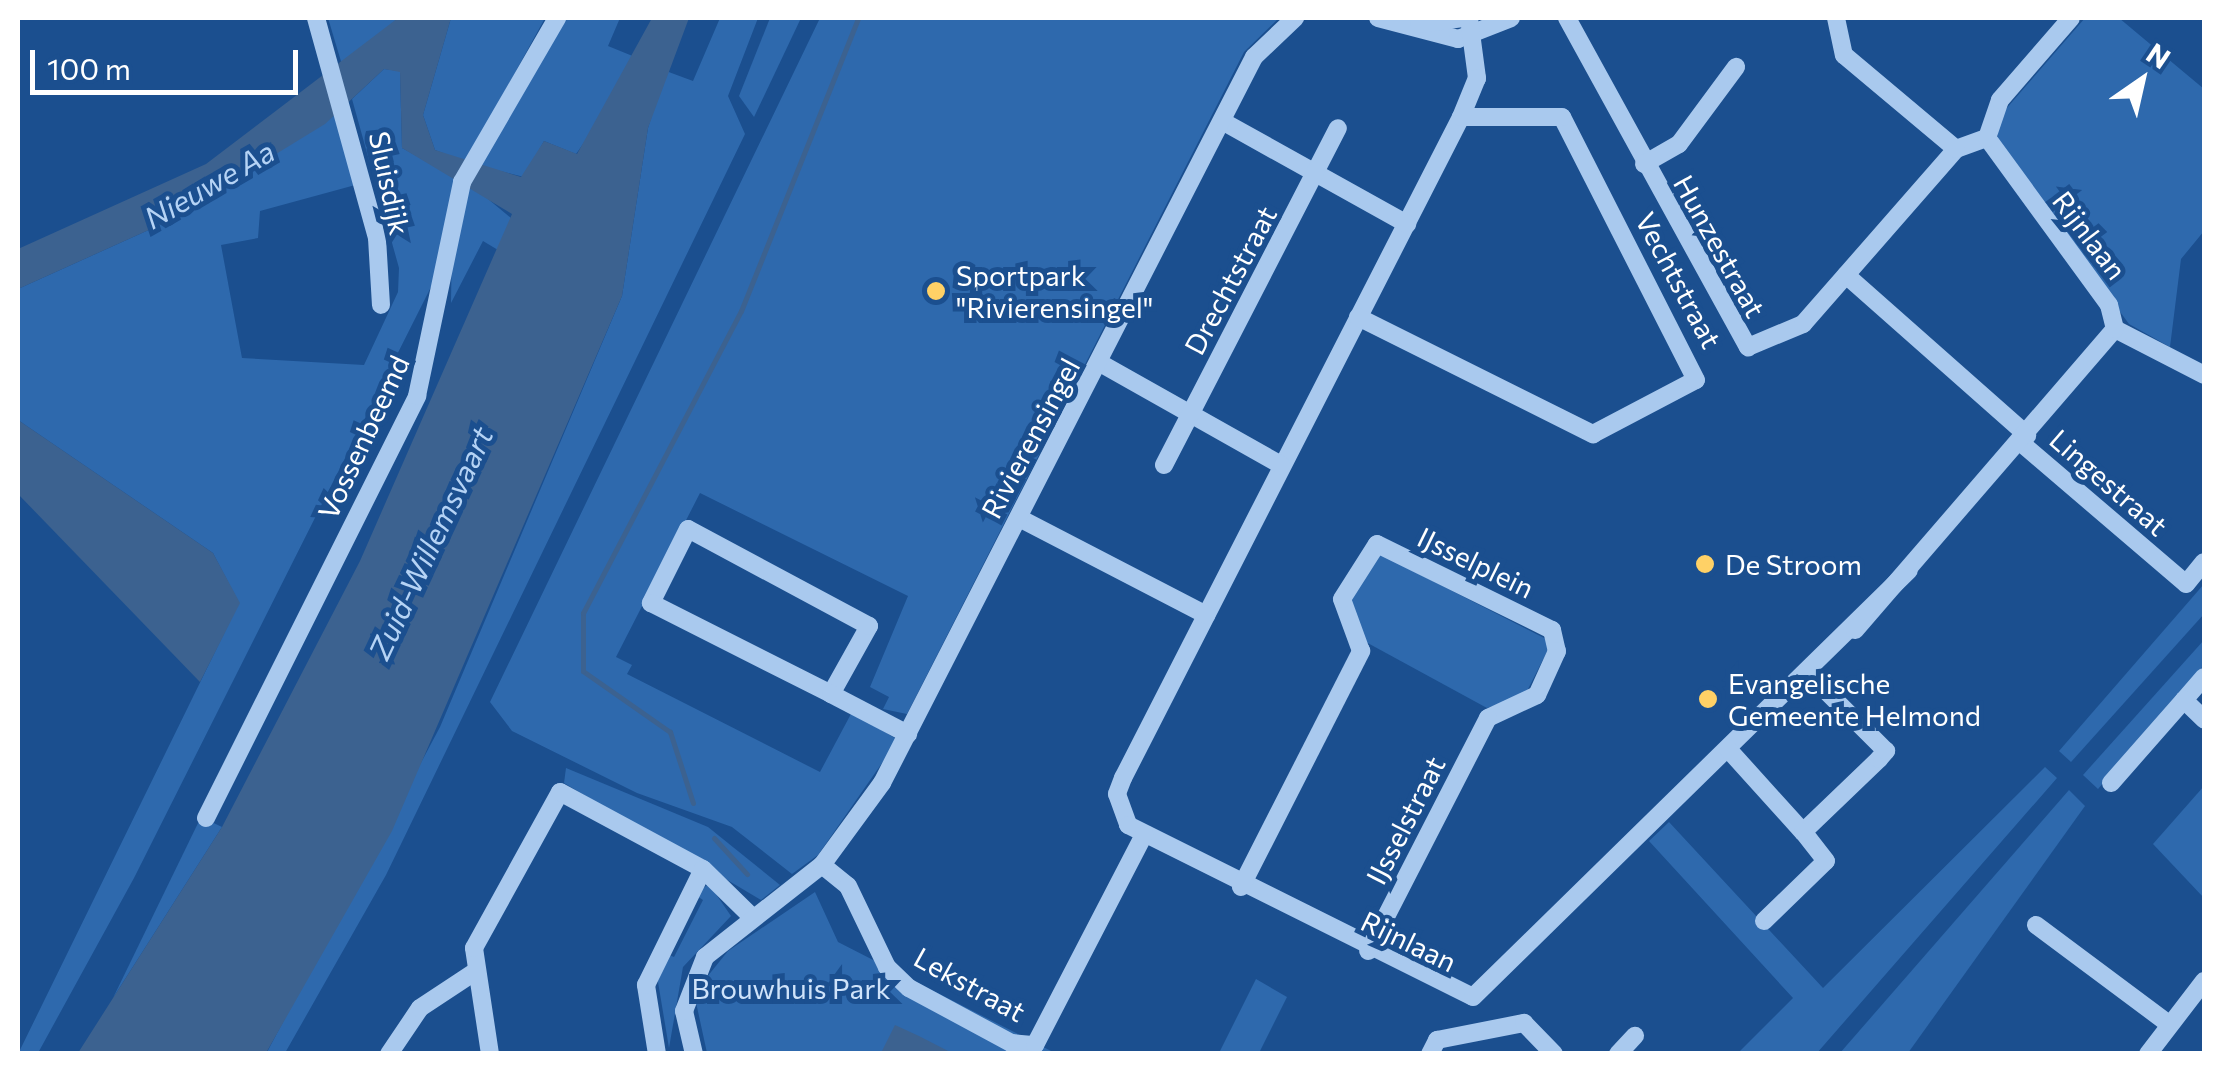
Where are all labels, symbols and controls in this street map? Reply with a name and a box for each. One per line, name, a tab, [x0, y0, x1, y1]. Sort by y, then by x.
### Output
scale bar	[35, 30, 302, 92]
north arrow	[2092, 30, 2192, 130]
text: N	[2141, 35, 2177, 75]
text: 100 m	[47, 49, 131, 86]
street label: Sluisdijk	[363, 128, 417, 238]
water label: Nieuwe Aa	[138, 132, 280, 236]
street label: Hunzestraat	[1667, 169, 1773, 323]
street label: Rijnlaan	[2046, 184, 2134, 286]
street label: Drechtstraat	[1177, 200, 1283, 360]
street label: Vechtstraat	[1629, 206, 1729, 354]
place label: Sportpark "Rivierensingel"	[956, 258, 1153, 324]
marker: Sportpark "Rivierensingel"	[925, 280, 947, 302]
street label: Vossenbeemd	[310, 350, 416, 524]
street label: Rivierensingel	[974, 352, 1086, 524]
water label: Zuid-Willemsvaart	[360, 421, 500, 665]
street label: Lingestraat	[2043, 422, 2175, 542]
street label: IJsselplein	[1412, 520, 1540, 604]
place label: De Stroom	[1725, 547, 1862, 581]
marker: De Stroom	[1694, 553, 1716, 575]
place label: Evangelische Gemeente Helmond	[1728, 666, 1981, 732]
marker: Evangelische Gemeente Helmond	[1697, 688, 1719, 710]
street label: IJsselstraat	[1358, 750, 1452, 890]
street label: Rijnlaan	[1356, 904, 1462, 978]
street label: Lekstraat	[909, 940, 1031, 1028]
park label: Brouwhuis Park	[691, 971, 891, 1005]

